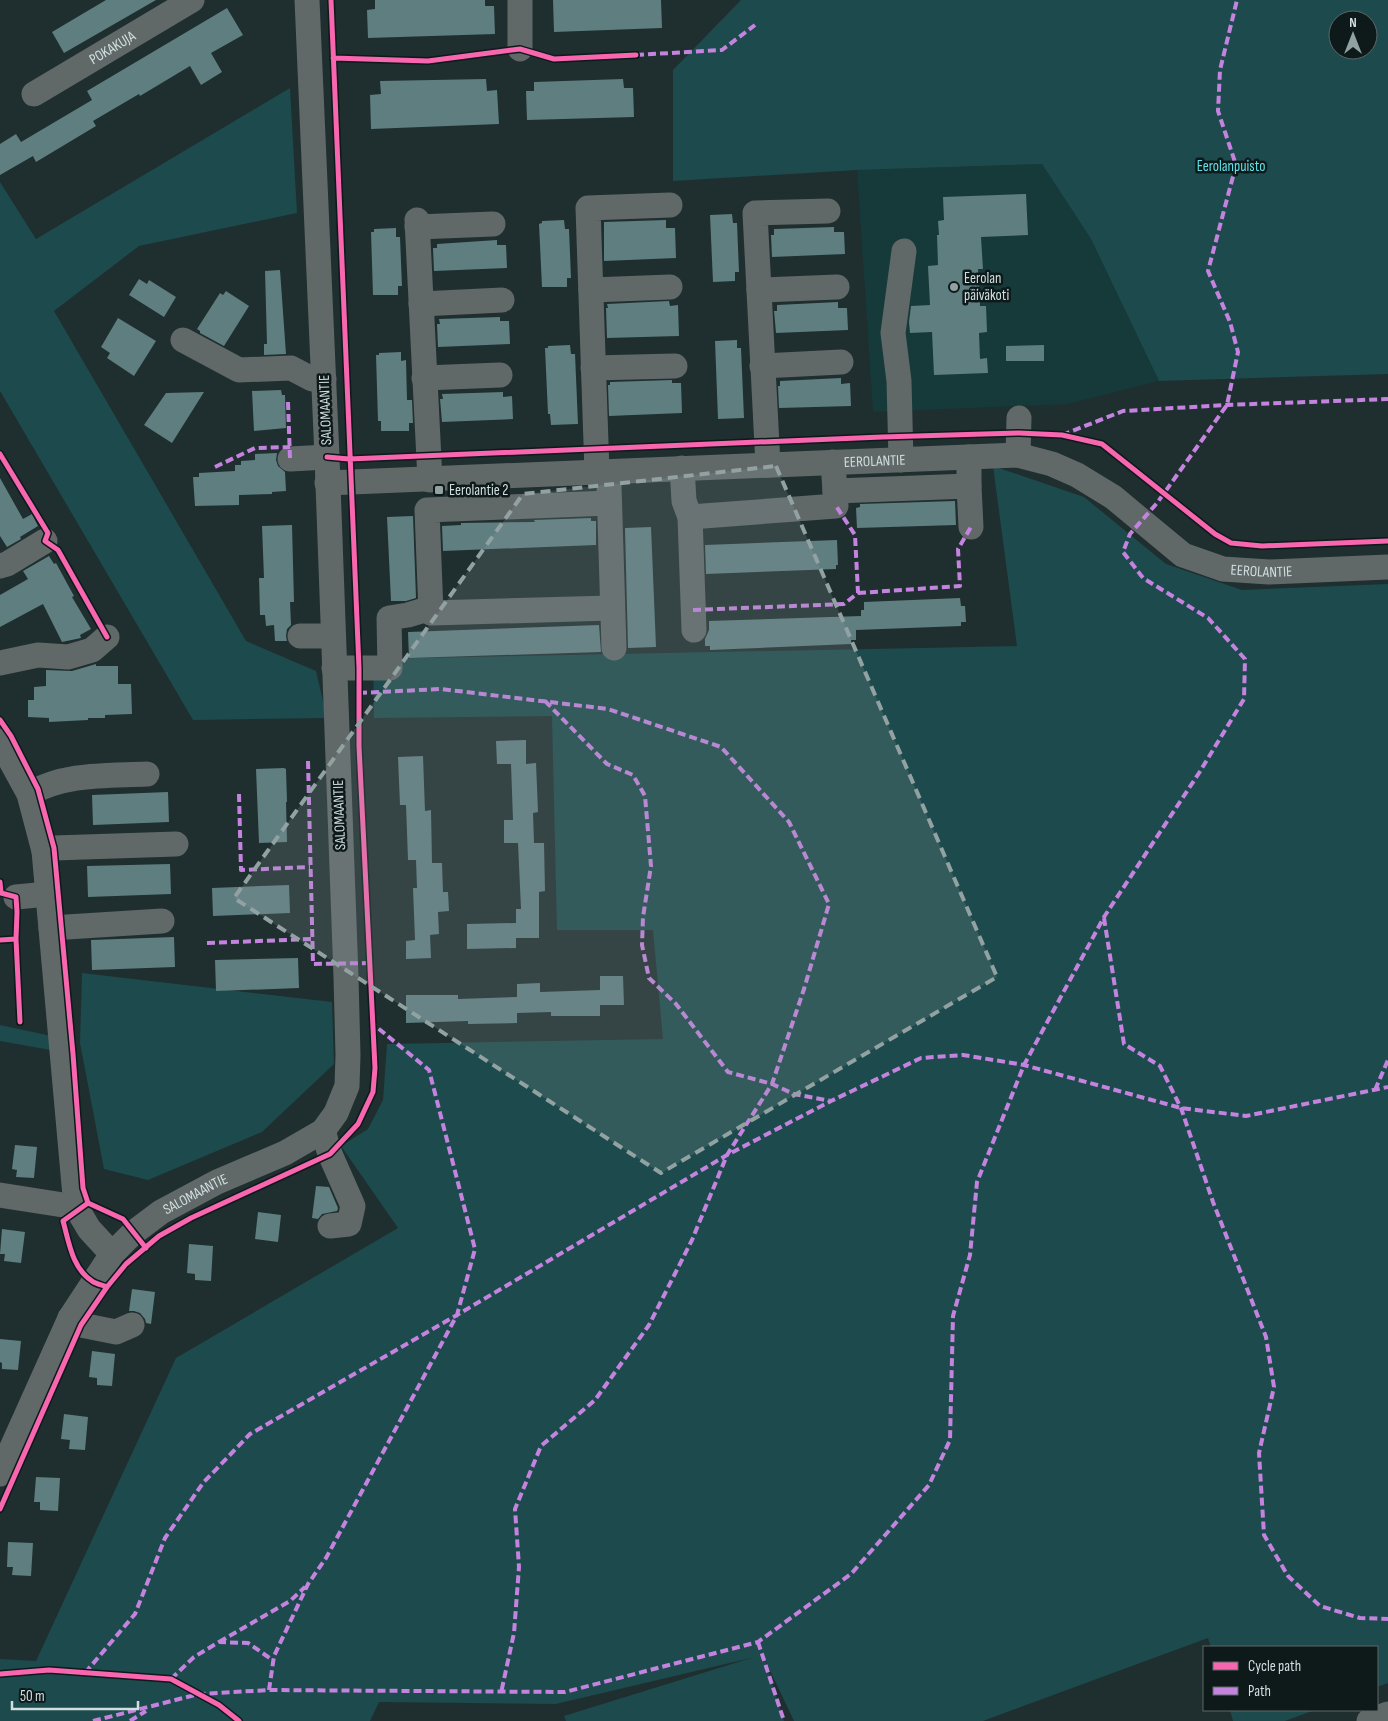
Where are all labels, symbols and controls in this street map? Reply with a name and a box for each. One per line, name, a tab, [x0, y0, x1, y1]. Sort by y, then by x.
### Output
north arrow	[1328, 10, 1378, 60]
text: N	[1349, 14, 1357, 31]
street label: POKAKUJA	[86, 27, 140, 69]
park label: Eerolanpuisto	[1197, 157, 1265, 176]
place label: Eerolan päiväkoti	[964, 269, 1009, 305]
marker: Eerolan päiväkoti	[948, 281, 960, 293]
street label: SALOMAANTIE	[315, 374, 336, 446]
street label: EEROLANTIE	[843, 451, 906, 472]
place label: Eerolantie 2	[449, 481, 508, 500]
marker: Eerolantie 2	[433, 484, 445, 496]
street label: EEROLANTIE	[1230, 561, 1293, 582]
street label: SALOMAANTIE	[329, 779, 350, 851]
street label: SALOMAANTIE	[160, 1170, 231, 1219]
legend	[1203, 1646, 1378, 1711]
text: Cycle path	[1248, 1657, 1301, 1676]
scale bar	[12, 1678, 139, 1710]
text: Path	[1248, 1682, 1271, 1701]
text: 50 m	[20, 1687, 45, 1706]

